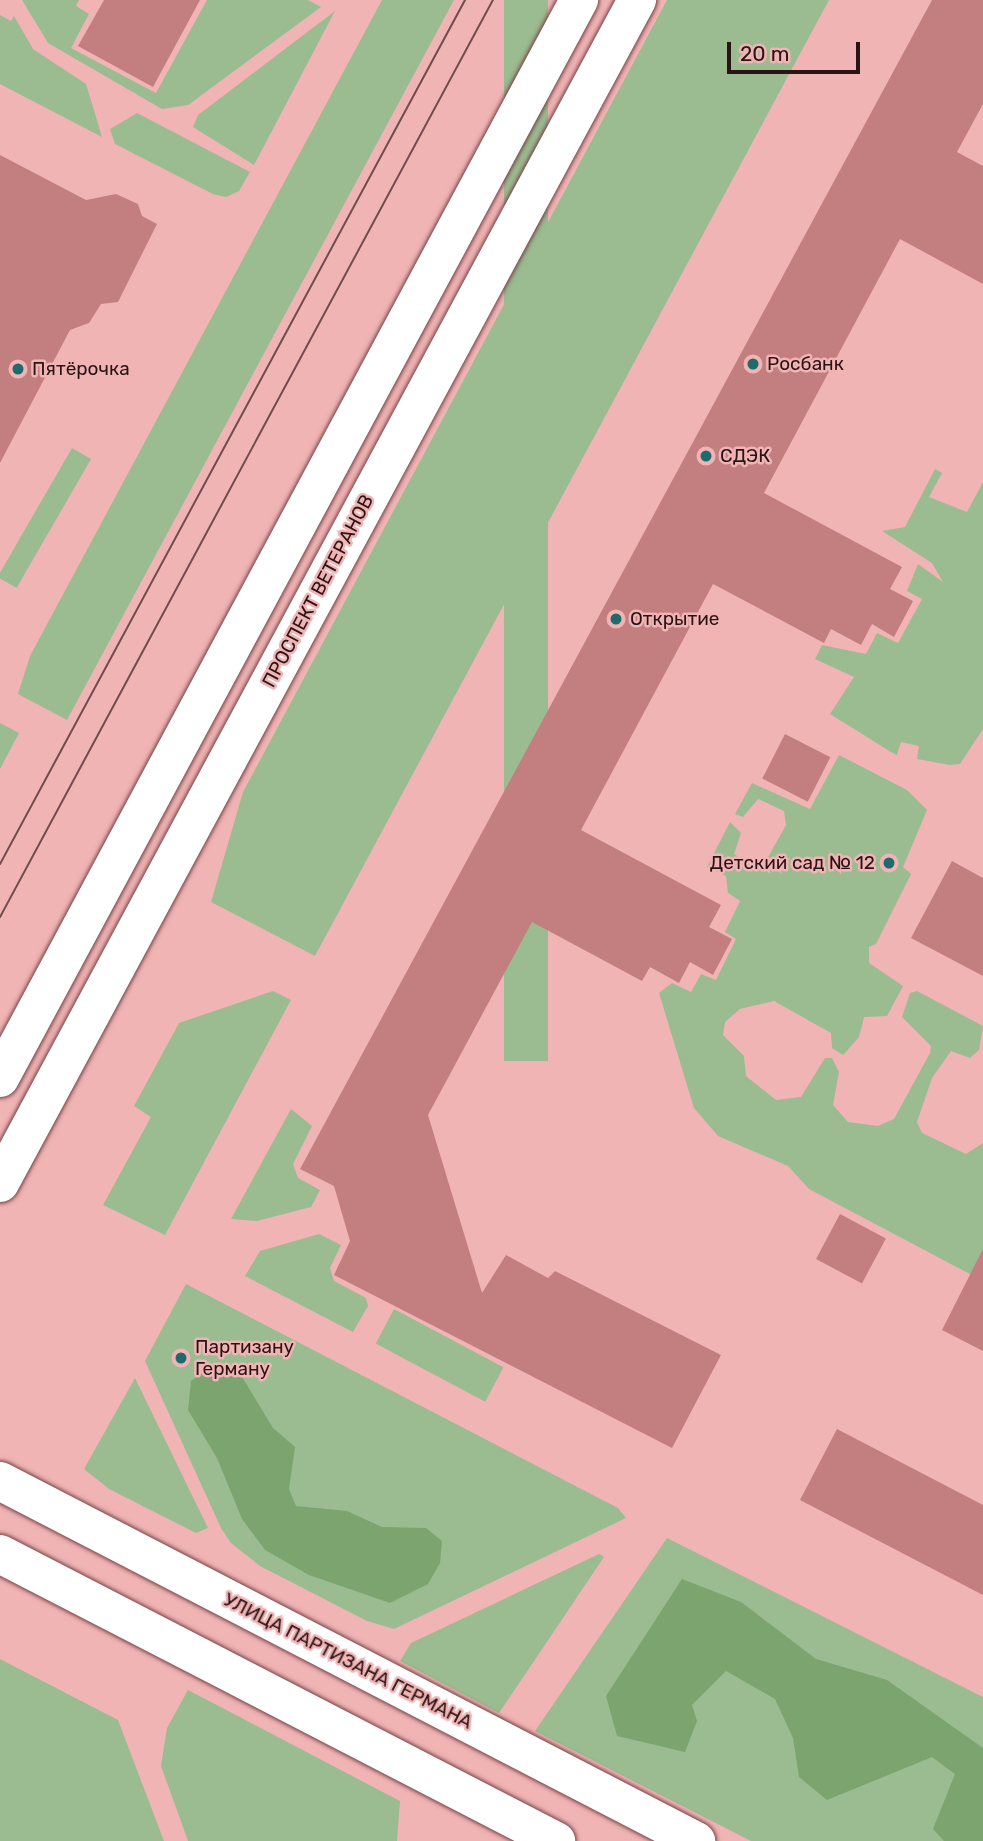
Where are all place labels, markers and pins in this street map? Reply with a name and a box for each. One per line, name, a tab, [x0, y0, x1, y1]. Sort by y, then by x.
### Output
place label: Росбанк	[767, 353, 844, 375]
marker: Росбанк	[745, 356, 761, 372]
place label: Пятёрочка	[32, 358, 130, 380]
marker: Пятёрочка	[10, 361, 26, 377]
place label: СДЭК	[720, 445, 770, 467]
marker: СДЭК	[698, 448, 714, 464]
place label: Открытие	[630, 608, 719, 630]
marker: Открытие	[608, 611, 624, 627]
place label: Детский сад № 12	[710, 852, 875, 874]
marker: Детский сад № 12	[881, 855, 897, 871]
place label: Партизану Герману	[195, 1336, 294, 1380]
marker: Партизану Герману	[173, 1350, 189, 1366]

